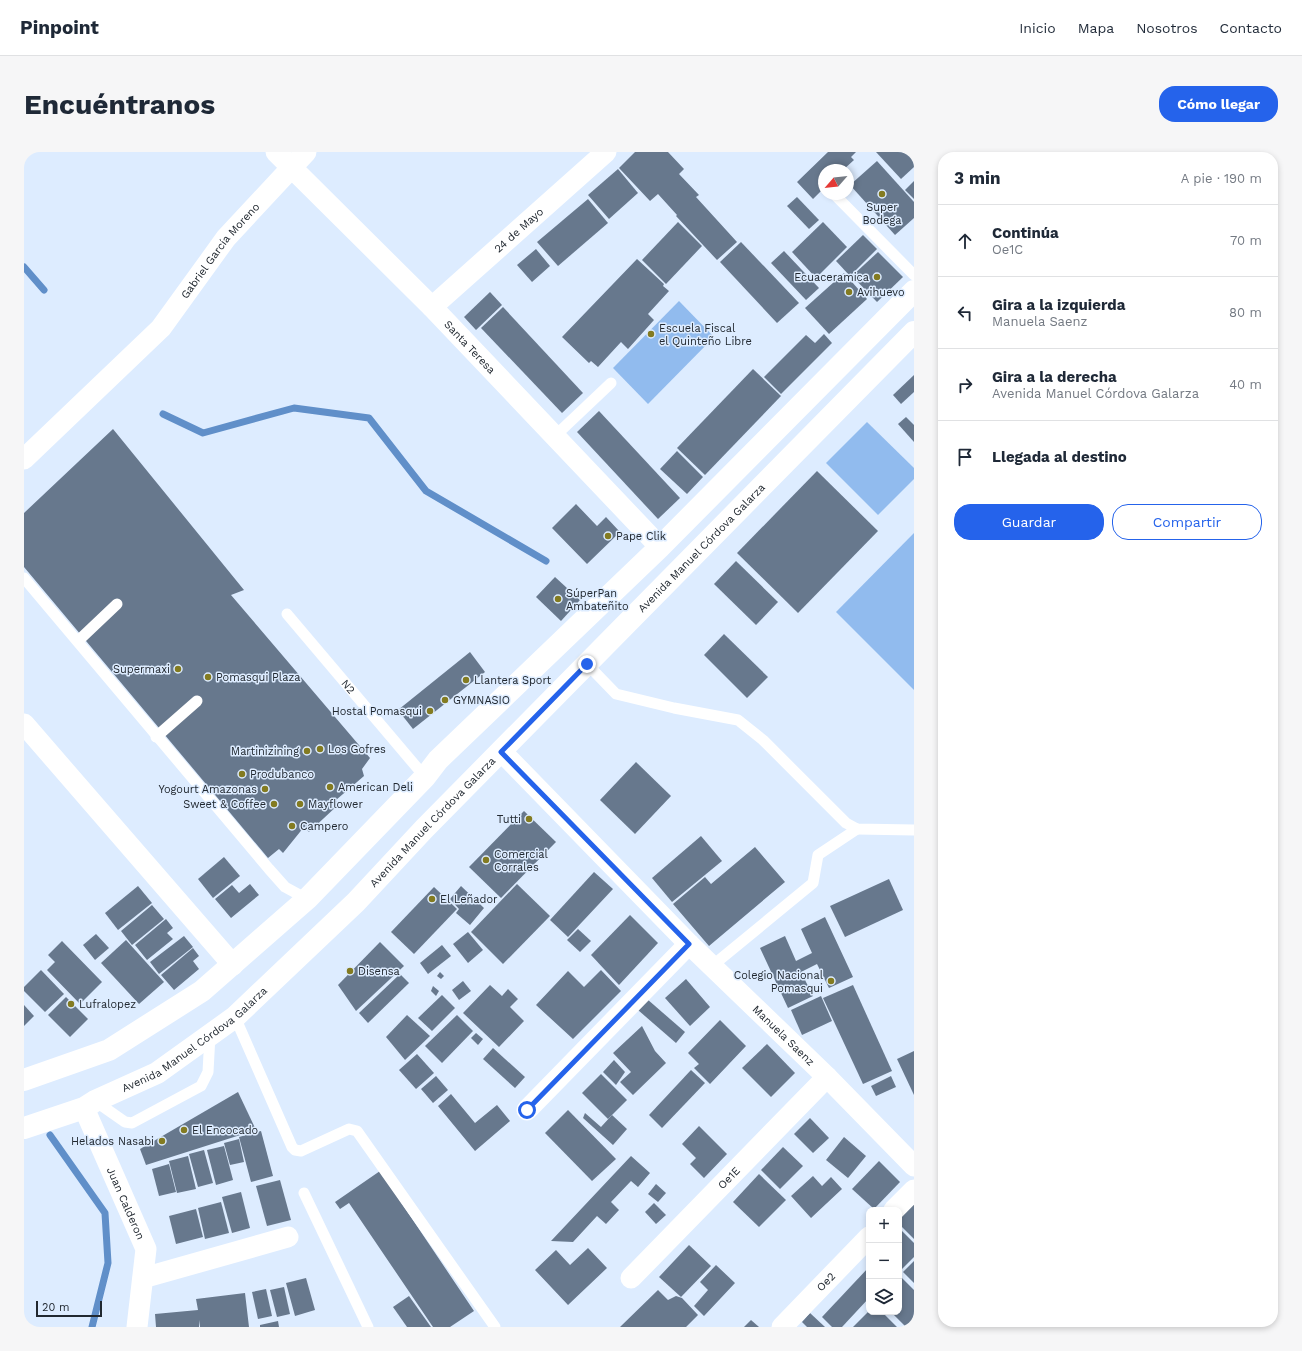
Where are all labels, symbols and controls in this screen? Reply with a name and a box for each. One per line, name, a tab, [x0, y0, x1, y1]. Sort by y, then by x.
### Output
text: Pinpoint	[20, 16, 99, 39]
text: Inicio	[1019, 20, 1056, 36]
text: Mapa	[1078, 20, 1114, 36]
text: Nosotros	[1136, 20, 1198, 36]
text: Contacto	[1220, 20, 1282, 36]
button: Cómo llegar	[1159, 86, 1278, 122]
text: Encuéntranos	[24, 88, 215, 121]
north arrow	[818, 164, 854, 200]
text: 3 min	[954, 168, 1000, 188]
text: A pie · 190 m	[1181, 171, 1262, 186]
marker: Super Bodega	[877, 189, 887, 199]
street label: Gabriel García Moreno	[178, 200, 262, 301]
place label: Super Bodega	[862, 201, 902, 227]
street label: 24 de Mayo	[491, 205, 546, 255]
text: Continúa	[992, 224, 1059, 242]
icon: ahead	[954, 230, 976, 252]
text: 70 m	[1230, 233, 1262, 248]
text: Oe1C	[992, 242, 1023, 257]
place label: Ecuaceramica	[794, 271, 869, 284]
marker: Ecuaceramica	[872, 272, 882, 282]
place label: Avihuevo	[857, 286, 905, 299]
marker: Avihuevo	[844, 287, 854, 297]
text: Gira a la izquierda	[992, 296, 1125, 314]
icon: left	[954, 302, 976, 324]
text: 80 m	[1229, 305, 1262, 320]
text: Manuela Saenz	[992, 314, 1087, 329]
street label: Santa Teresa	[442, 318, 498, 376]
place label: Escuela Fiscal el Quinteño Libre	[659, 322, 752, 348]
marker: Escuela Fiscal el Quinteño Libre	[646, 329, 656, 339]
text: Gira a la derecha	[992, 368, 1117, 386]
icon: right	[954, 374, 976, 396]
text: 40 m	[1229, 377, 1262, 392]
text: Avenida Manuel Córdova Galarza	[992, 386, 1199, 401]
icon: arrive	[954, 446, 976, 468]
text: Llegada al destino	[992, 448, 1127, 466]
street label: Avenida Manuel Córdova Galarza	[635, 481, 768, 615]
button: Guardar	[954, 504, 1104, 540]
button: Compartir	[1112, 504, 1262, 540]
place label: Pape Clik	[616, 530, 666, 543]
marker: Pape Clik	[603, 531, 613, 541]
place label: SúperPan Ambateñito	[566, 587, 629, 613]
marker: SúperPan Ambateñito	[553, 594, 563, 604]
route end	[578, 655, 596, 673]
place label: Supermaxi	[113, 663, 170, 676]
marker: Supermaxi	[173, 664, 183, 674]
place label: Pomasqui Plaza	[216, 671, 300, 684]
marker: Pomasqui Plaza	[203, 672, 213, 682]
place label: Llantera Sport	[474, 674, 552, 687]
marker: Llantera Sport	[461, 675, 471, 685]
street label: N2	[339, 677, 358, 696]
place label: GYMNASIO	[453, 694, 510, 707]
marker: GYMNASIO	[440, 695, 450, 705]
place label: Hostal Pomasqui	[332, 705, 422, 718]
marker: Hostal Pomasqui	[425, 706, 435, 716]
place label: Los Gofres	[328, 743, 386, 756]
marker: Los Gofres	[315, 744, 325, 754]
place label: Martinizining	[231, 745, 299, 758]
marker: Martinizining	[302, 746, 312, 756]
street label: Avenida Manuel Córdova Galarza	[367, 754, 498, 890]
place label: Produbanco	[250, 768, 314, 781]
marker: Produbanco	[237, 769, 247, 779]
place label: American Deli	[338, 781, 413, 794]
marker: American Deli	[325, 782, 335, 792]
place label: Yogourt Amazonas	[158, 783, 257, 796]
marker: Yogourt Amazonas	[260, 784, 270, 794]
place label: Sweet & Coffee	[183, 798, 266, 811]
place label: Mayflower	[308, 798, 363, 811]
marker: Sweet & Coffee	[269, 799, 279, 809]
marker: Mayflower	[295, 799, 305, 809]
place label: Tutti	[497, 813, 521, 826]
marker: Tutti	[524, 814, 534, 824]
place label: Campero	[300, 820, 348, 833]
marker: Campero	[287, 821, 297, 831]
place label: Comercial Corrales	[494, 848, 549, 874]
marker: Comercial Corrales	[481, 855, 491, 865]
place label: El Leñador	[440, 893, 498, 906]
marker: El Leñador	[427, 894, 437, 904]
place label: Disensa	[358, 965, 400, 978]
marker: Disensa	[345, 966, 355, 976]
place label: Colegio Nacional Pomasqui	[734, 969, 824, 995]
marker: Colegio Nacional Pomasqui	[826, 976, 836, 986]
street label: Avenida Manuel Córdova Galarza	[120, 984, 269, 1095]
place label: Lufralopez	[79, 998, 136, 1011]
marker: Lufralopez	[66, 999, 76, 1009]
street label: Manuela Saenz	[750, 1003, 817, 1068]
route start	[518, 1101, 536, 1119]
place label: El Encocado	[192, 1124, 258, 1137]
marker: El Encocado	[179, 1125, 189, 1135]
place label: Helados Nasabi	[71, 1135, 154, 1148]
marker: Helados Nasabi	[157, 1136, 167, 1146]
street label: Oe1E	[715, 1164, 742, 1192]
street label: Juan Calderon	[104, 1165, 147, 1241]
map controls	[866, 1207, 902, 1315]
button: +	[866, 1207, 902, 1243]
button: −	[866, 1243, 902, 1279]
street label: Oe2	[814, 1270, 838, 1294]
button: layers	[866, 1279, 902, 1315]
scale bar	[36, 1299, 102, 1318]
text: 20 m	[42, 1301, 70, 1314]

